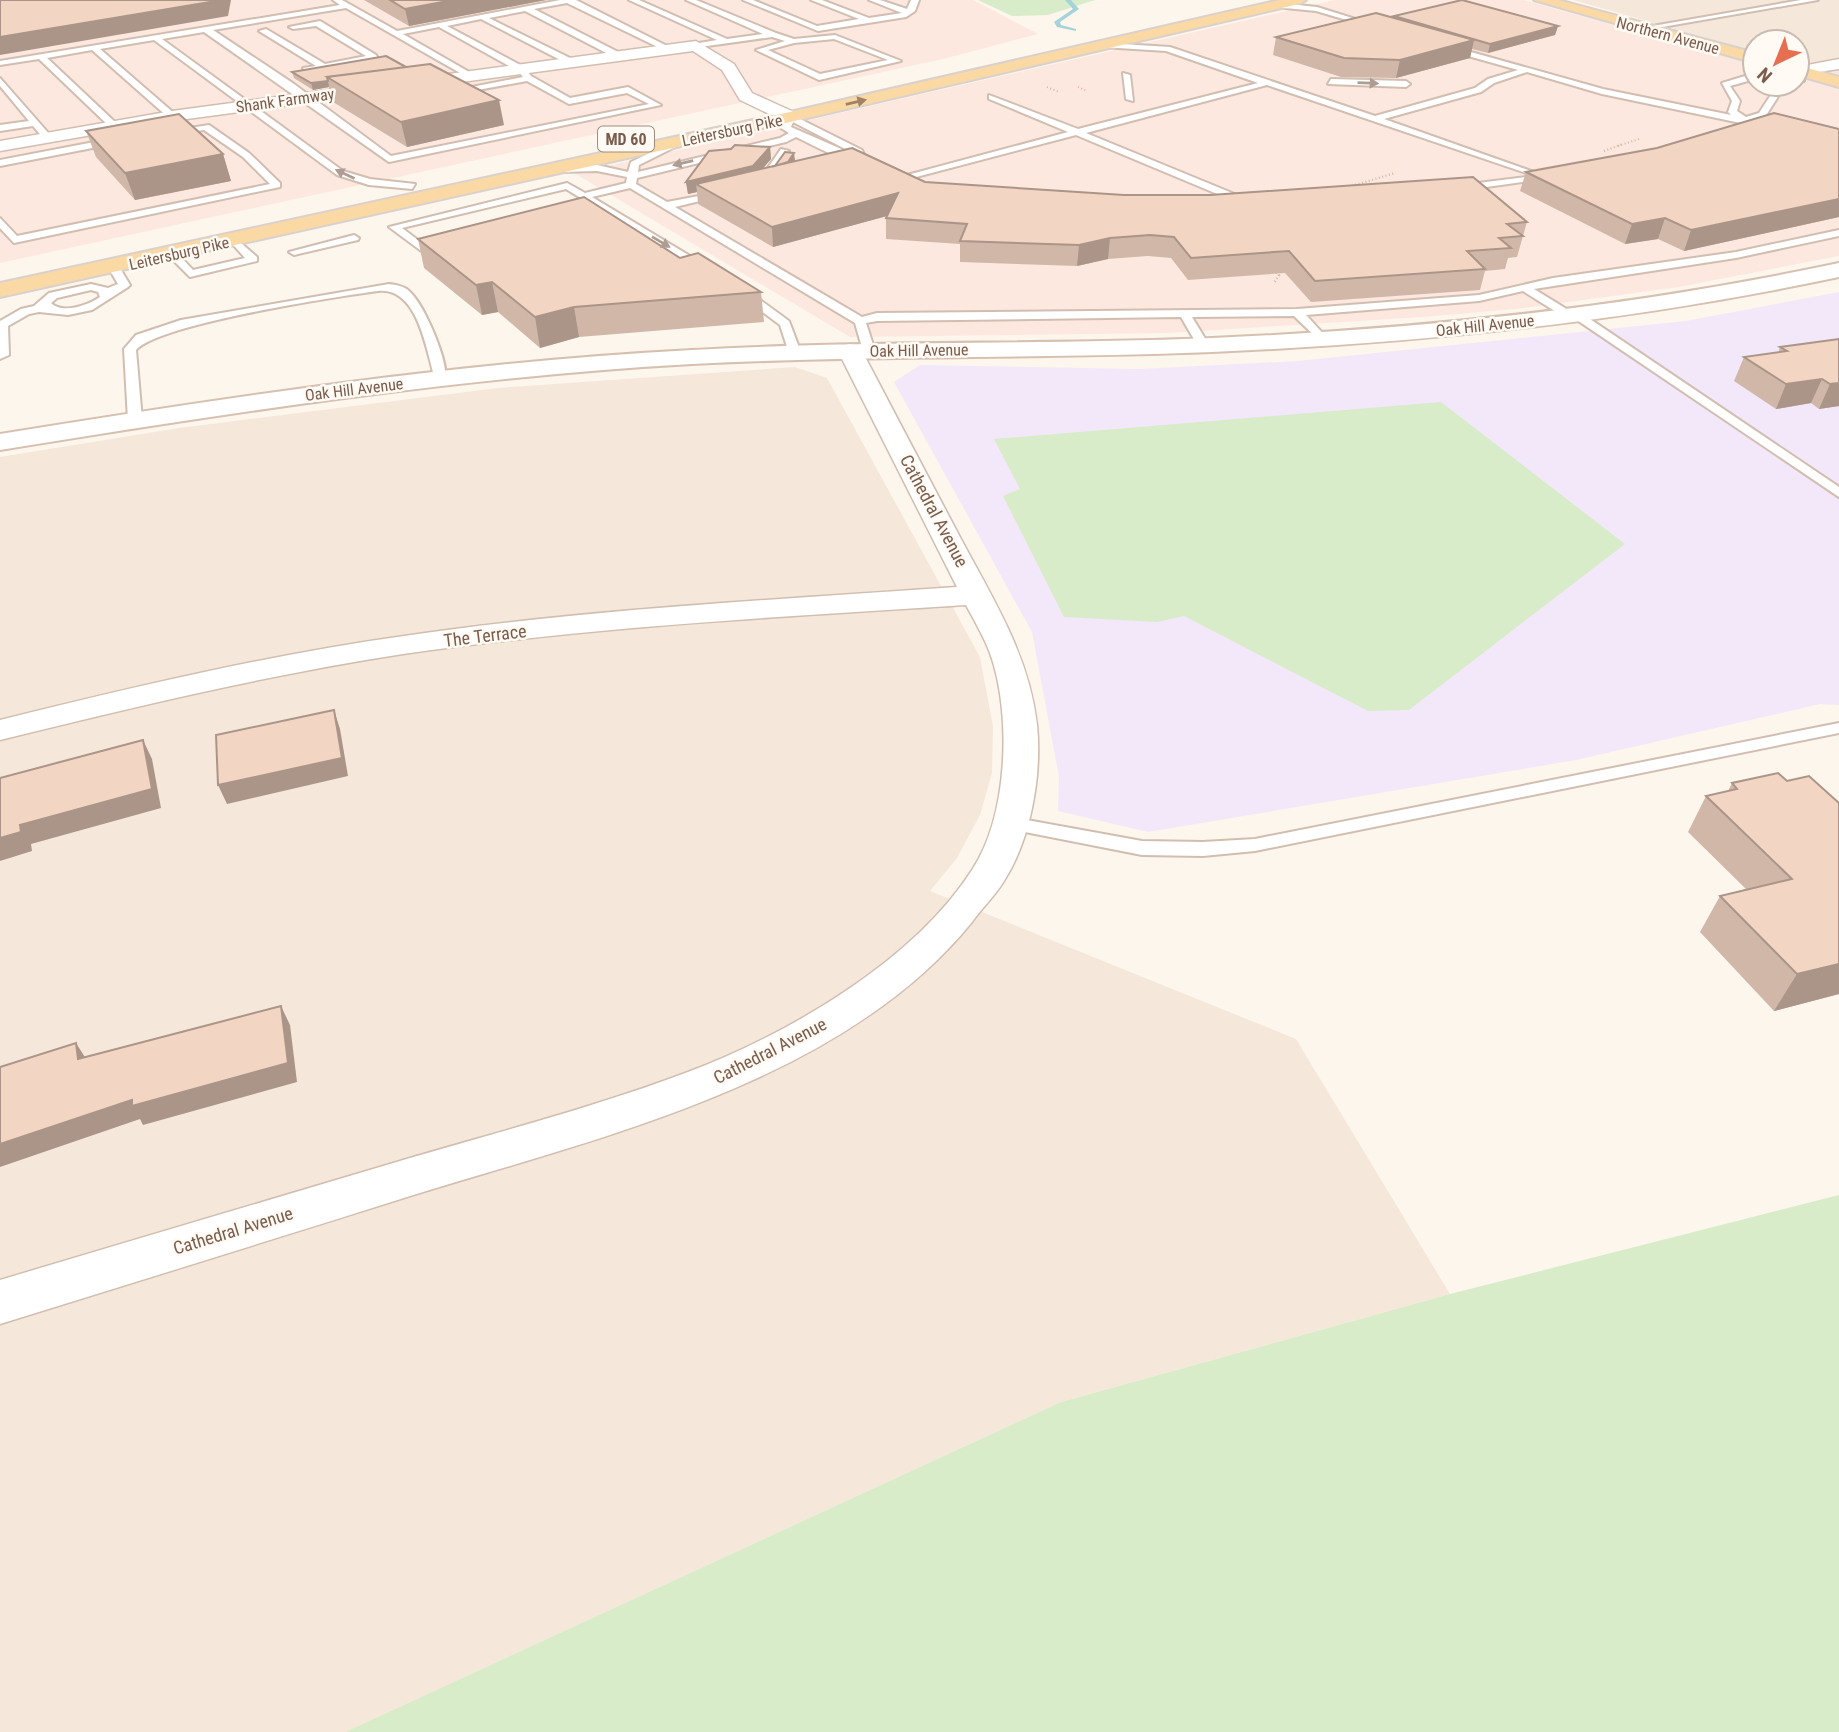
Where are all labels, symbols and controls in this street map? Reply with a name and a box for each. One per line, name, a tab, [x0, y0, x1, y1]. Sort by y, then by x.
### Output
street label: Northern Avenue	[1614, 13, 1721, 58]
north arrow	[1741, 28, 1811, 98]
text: N	[1753, 63, 1777, 87]
one-way arrow	[1358, 77, 1380, 89]
street label: Shank Farmway	[235, 84, 336, 117]
one-way arrow	[845, 96, 867, 107]
street label: Leitersburg Pike	[680, 111, 784, 150]
road number: MD 60	[598, 127, 654, 152]
one-way arrow	[672, 158, 694, 169]
one-way arrow	[335, 168, 355, 180]
street label: Leitersburg Pike	[127, 233, 231, 274]
one-way arrow	[651, 236, 671, 249]
street label: Oak Hill Avenue	[1435, 311, 1535, 340]
street label: Oak Hill Avenue	[869, 340, 969, 361]
street label: Oak Hill Avenue	[304, 374, 404, 405]
street label: Cathedral Avenue	[896, 451, 973, 570]
street label: The Terrace	[442, 620, 528, 651]
street label: Cathedral Avenue	[710, 1013, 830, 1088]
street label: Cathedral Avenue	[170, 1202, 295, 1259]

